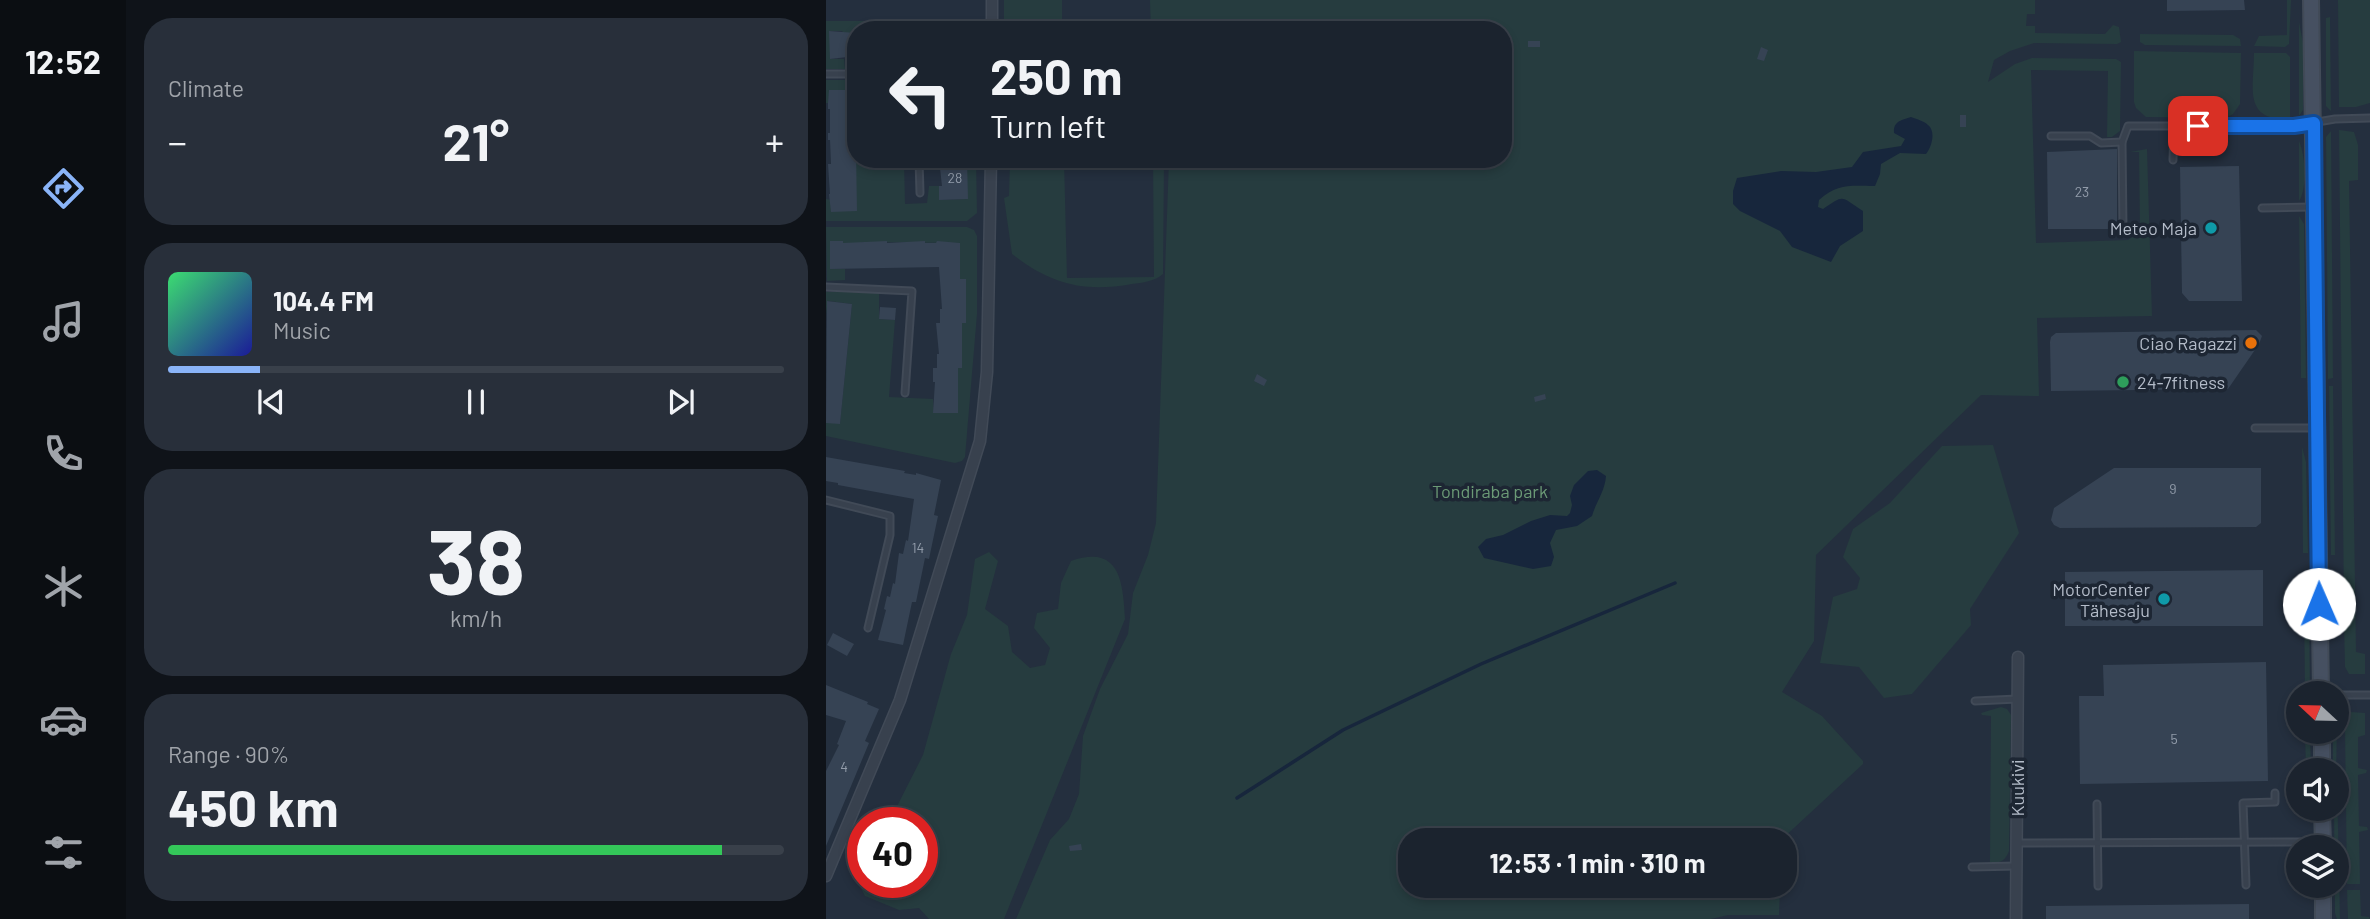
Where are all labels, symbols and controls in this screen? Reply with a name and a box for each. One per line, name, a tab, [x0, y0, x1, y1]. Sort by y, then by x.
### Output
text: 12:52	[25, 42, 101, 80]
text: 250 m	[990, 46, 1123, 105]
icon: left	[875, 49, 966, 140]
text: Climate	[168, 74, 244, 102]
pin	[2168, 96, 2228, 156]
text: Turn left	[990, 106, 1107, 144]
icon: arrive	[2179, 107, 2217, 145]
text: 21°	[443, 109, 509, 171]
text: −	[168, 118, 187, 164]
text: +	[765, 118, 784, 164]
icon: directions	[39, 164, 88, 213]
house number: 28	[948, 169, 962, 186]
house number: 23	[2075, 183, 2089, 200]
place label: Meteo Maja	[2110, 217, 2197, 239]
marker: Meteo Maja	[2203, 220, 2219, 236]
text: 104.4 FM	[273, 285, 374, 316]
icon: music	[39, 297, 88, 346]
text: Music	[273, 316, 331, 344]
place label: Ciao Ragazzi	[2139, 332, 2237, 354]
marker: Ciao Ragazzi	[2243, 335, 2259, 351]
place label: 24-7fitness	[2137, 371, 2225, 393]
marker: 24-7fitness	[2115, 374, 2131, 390]
icon: previous	[252, 383, 290, 421]
icon: pause	[457, 383, 495, 421]
icon: next	[662, 383, 700, 421]
icon: phone	[39, 429, 88, 478]
park label: Tondiraba park	[1432, 480, 1548, 502]
house number: 9	[2169, 480, 2177, 497]
text: 38	[427, 504, 525, 613]
house number: 14	[912, 539, 924, 556]
icon: climate	[39, 562, 88, 611]
position arrow	[2282, 567, 2356, 641]
place label: MotorCenter Tähesaju	[2052, 578, 2150, 621]
marker: MotorCenter Tähesaju	[2156, 591, 2172, 607]
text: km/h	[450, 604, 502, 632]
north arrow	[2286, 681, 2348, 744]
map controls	[2286, 681, 2349, 898]
icon: car	[39, 695, 88, 744]
house number: 5	[2170, 730, 2178, 747]
text: Range · 90%	[168, 740, 289, 768]
house number: 4	[840, 758, 848, 775]
button: sound	[2286, 758, 2349, 821]
street label: Kuukivi	[2006, 759, 2028, 817]
text: 450 km	[168, 775, 339, 837]
speed limit sign: 40	[847, 807, 938, 898]
icon: filters	[39, 828, 88, 877]
button: layers	[2286, 835, 2349, 898]
text: 12:53 · 1 min · 310 m	[1489, 847, 1706, 878]

